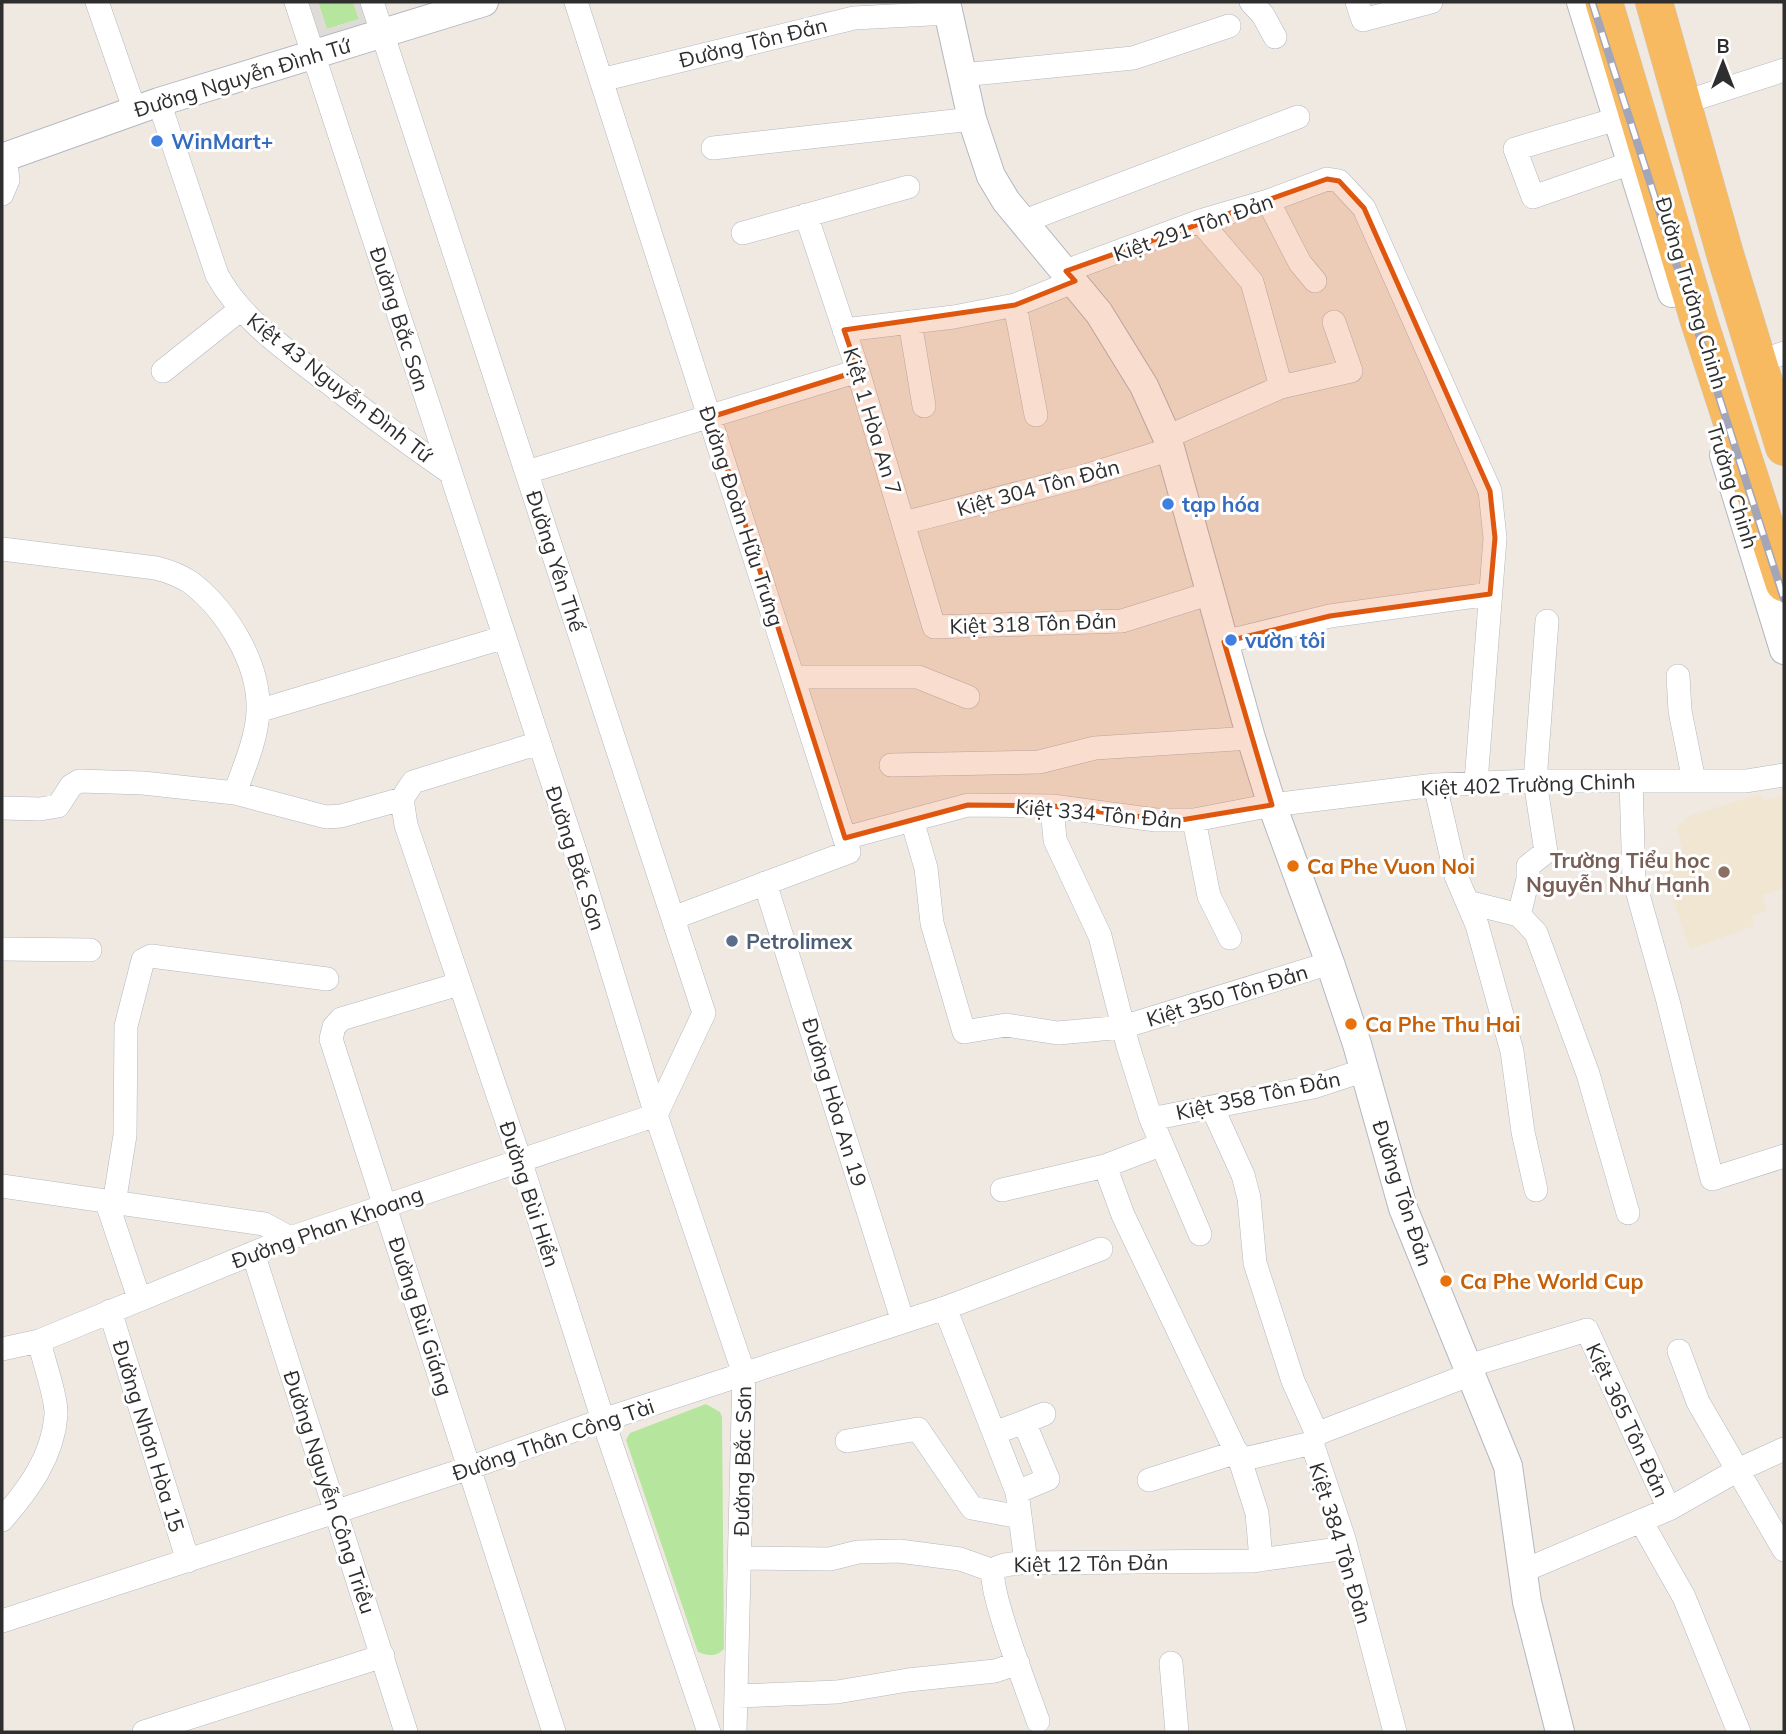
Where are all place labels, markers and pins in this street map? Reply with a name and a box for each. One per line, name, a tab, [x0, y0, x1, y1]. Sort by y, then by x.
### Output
place label: WinMart+	[171, 128, 273, 154]
marker: WinMart+	[149, 133, 165, 149]
place label: tạp hóa	[1182, 491, 1260, 517]
marker: tạp hóa	[1160, 496, 1176, 512]
place label: vườn tôi	[1244, 627, 1326, 653]
marker: vườn tôi	[1223, 632, 1239, 648]
place label: Trường Tiểu học Nguyễn Như Hạnh	[1526, 847, 1710, 897]
place label: Ca Phe Vuon Noi	[1307, 853, 1475, 879]
marker: Ca Phe Vuon Noi	[1285, 858, 1301, 874]
marker: Trường Tiểu học Nguyễn Như Hạnh	[1716, 864, 1732, 880]
place label: Petrolimex	[746, 928, 853, 954]
marker: Petrolimex	[724, 933, 740, 949]
place label: Ca Phe Thu Hai	[1365, 1011, 1520, 1037]
marker: Ca Phe Thu Hai	[1343, 1016, 1359, 1032]
place label: Ca Phe World Cup	[1460, 1268, 1644, 1294]
marker: Ca Phe World Cup	[1438, 1273, 1454, 1289]

